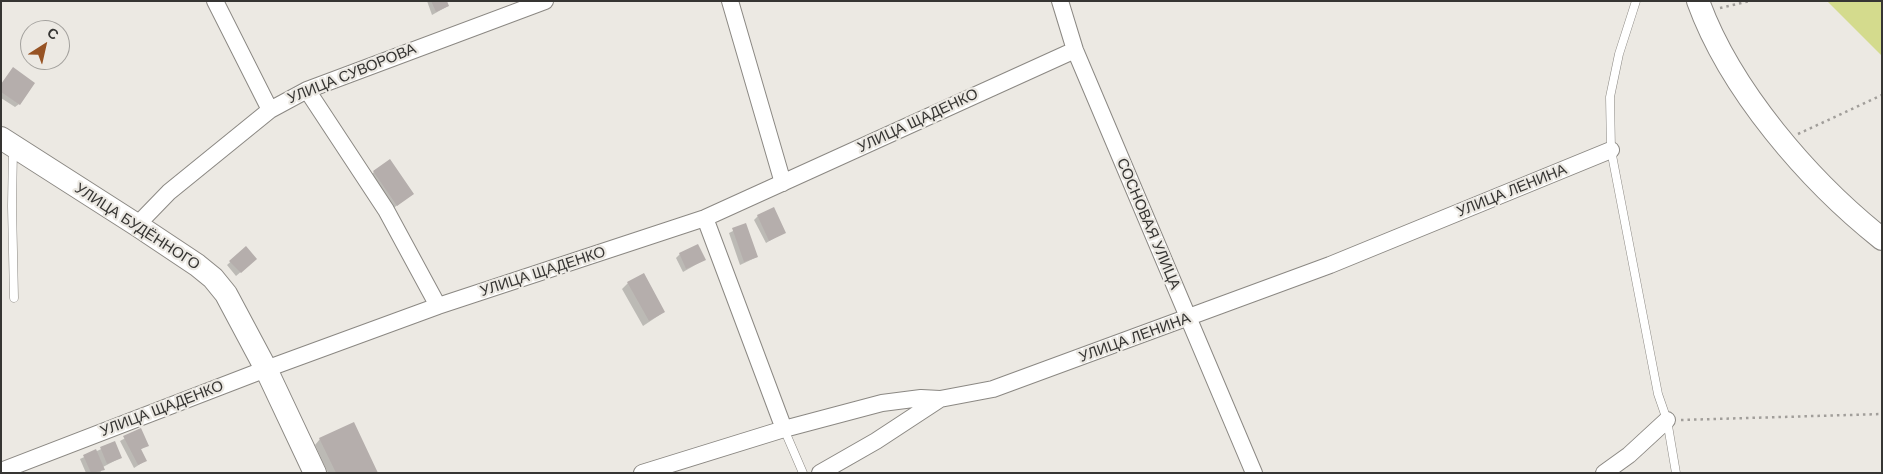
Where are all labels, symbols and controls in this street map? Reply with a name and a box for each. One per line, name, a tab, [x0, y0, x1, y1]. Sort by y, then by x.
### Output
north arrow	[20, 20, 70, 70]
text: С	[44, 24, 62, 43]
street label: УЛИЦА СУВОРОВА	[285, 40, 419, 108]
street label: УЛИЦА ЩАДЕНКО	[855, 85, 981, 157]
street label: СОСНОВАЯ УЛИЦА	[1112, 156, 1184, 292]
street label: УЛИЦА ЛЕНИНА	[1454, 161, 1570, 221]
street label: УЛИЦА БУДЁННОГО	[71, 180, 203, 274]
street label: УЛИЦА ЩАДЕНКО	[478, 243, 608, 301]
street label: УЛИЦА ЛЕНИНА	[1077, 309, 1193, 367]
street label: УЛИЦА ЩАДЕНКО	[98, 377, 226, 441]

